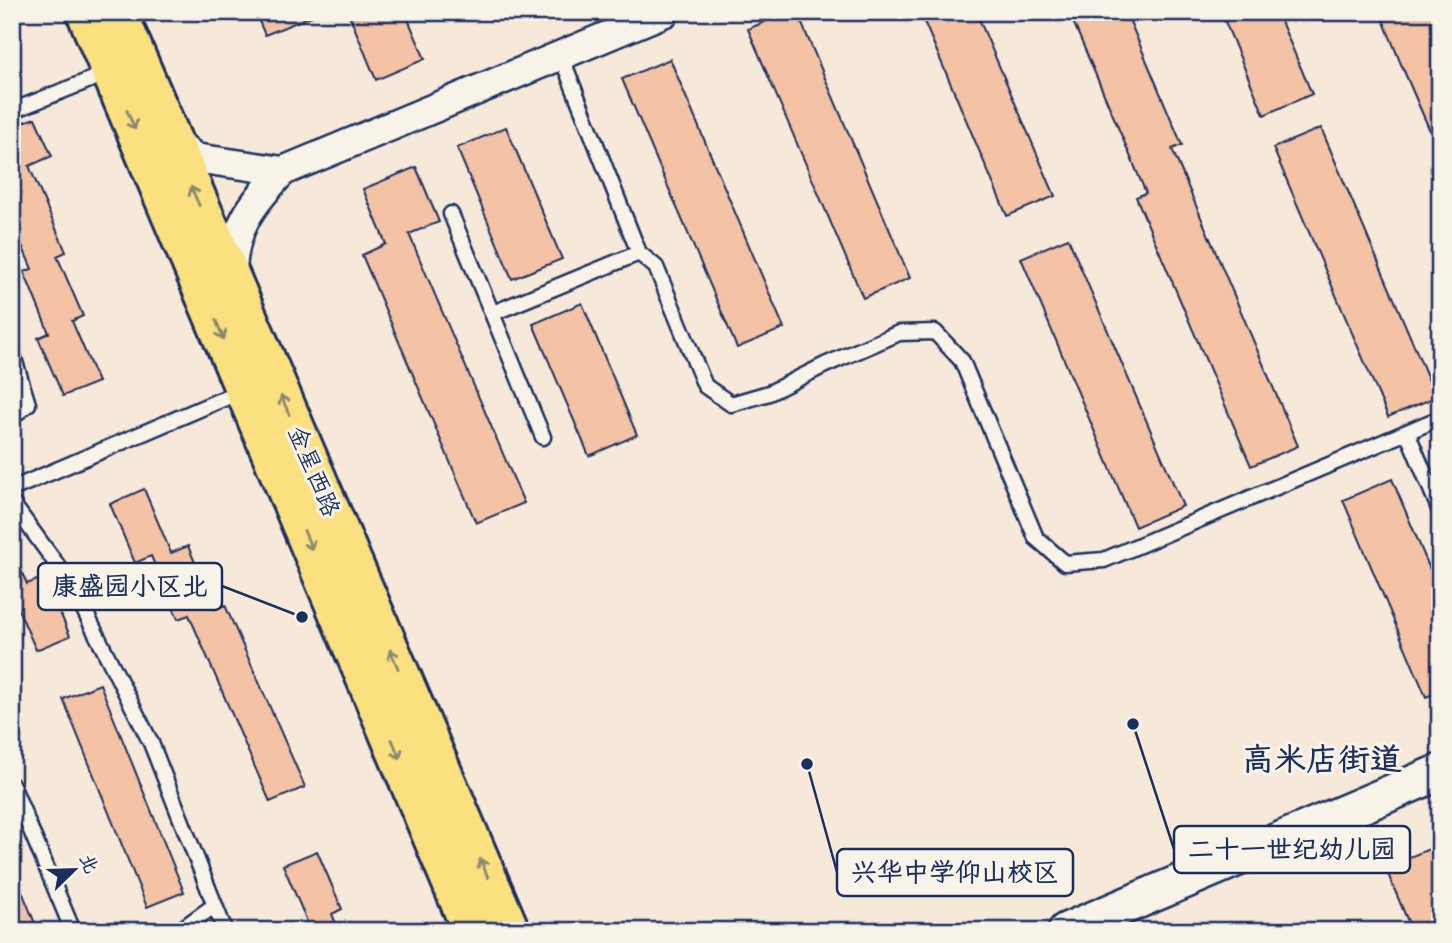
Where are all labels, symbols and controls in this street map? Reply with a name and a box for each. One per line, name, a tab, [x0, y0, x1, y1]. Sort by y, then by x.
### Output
one-way arrow	[126, 109, 139, 131]
one-way arrow	[188, 185, 201, 207]
one-way arrow	[214, 319, 227, 340]
one-way arrow	[278, 394, 291, 416]
street label: 金星西路	[282, 420, 348, 521]
one-way arrow	[302, 528, 315, 550]
callout: 康盛园小区北	[38, 563, 222, 610]
text: 康盛园小区北	[52, 568, 208, 602]
one-way arrow	[387, 648, 400, 670]
district label: 高米店街道	[1242, 736, 1402, 778]
one-way arrow	[390, 738, 403, 760]
callout: 二十一世纪幼儿园	[1174, 826, 1410, 873]
text: 二十一世纪幼儿园	[1188, 831, 1396, 865]
north arrow	[38, 834, 108, 904]
callout: 兴华中学仰山校区	[837, 849, 1073, 896]
text: 北	[75, 850, 105, 877]
text: 兴华中学仰山校区	[851, 854, 1059, 888]
one-way arrow	[476, 858, 489, 879]

